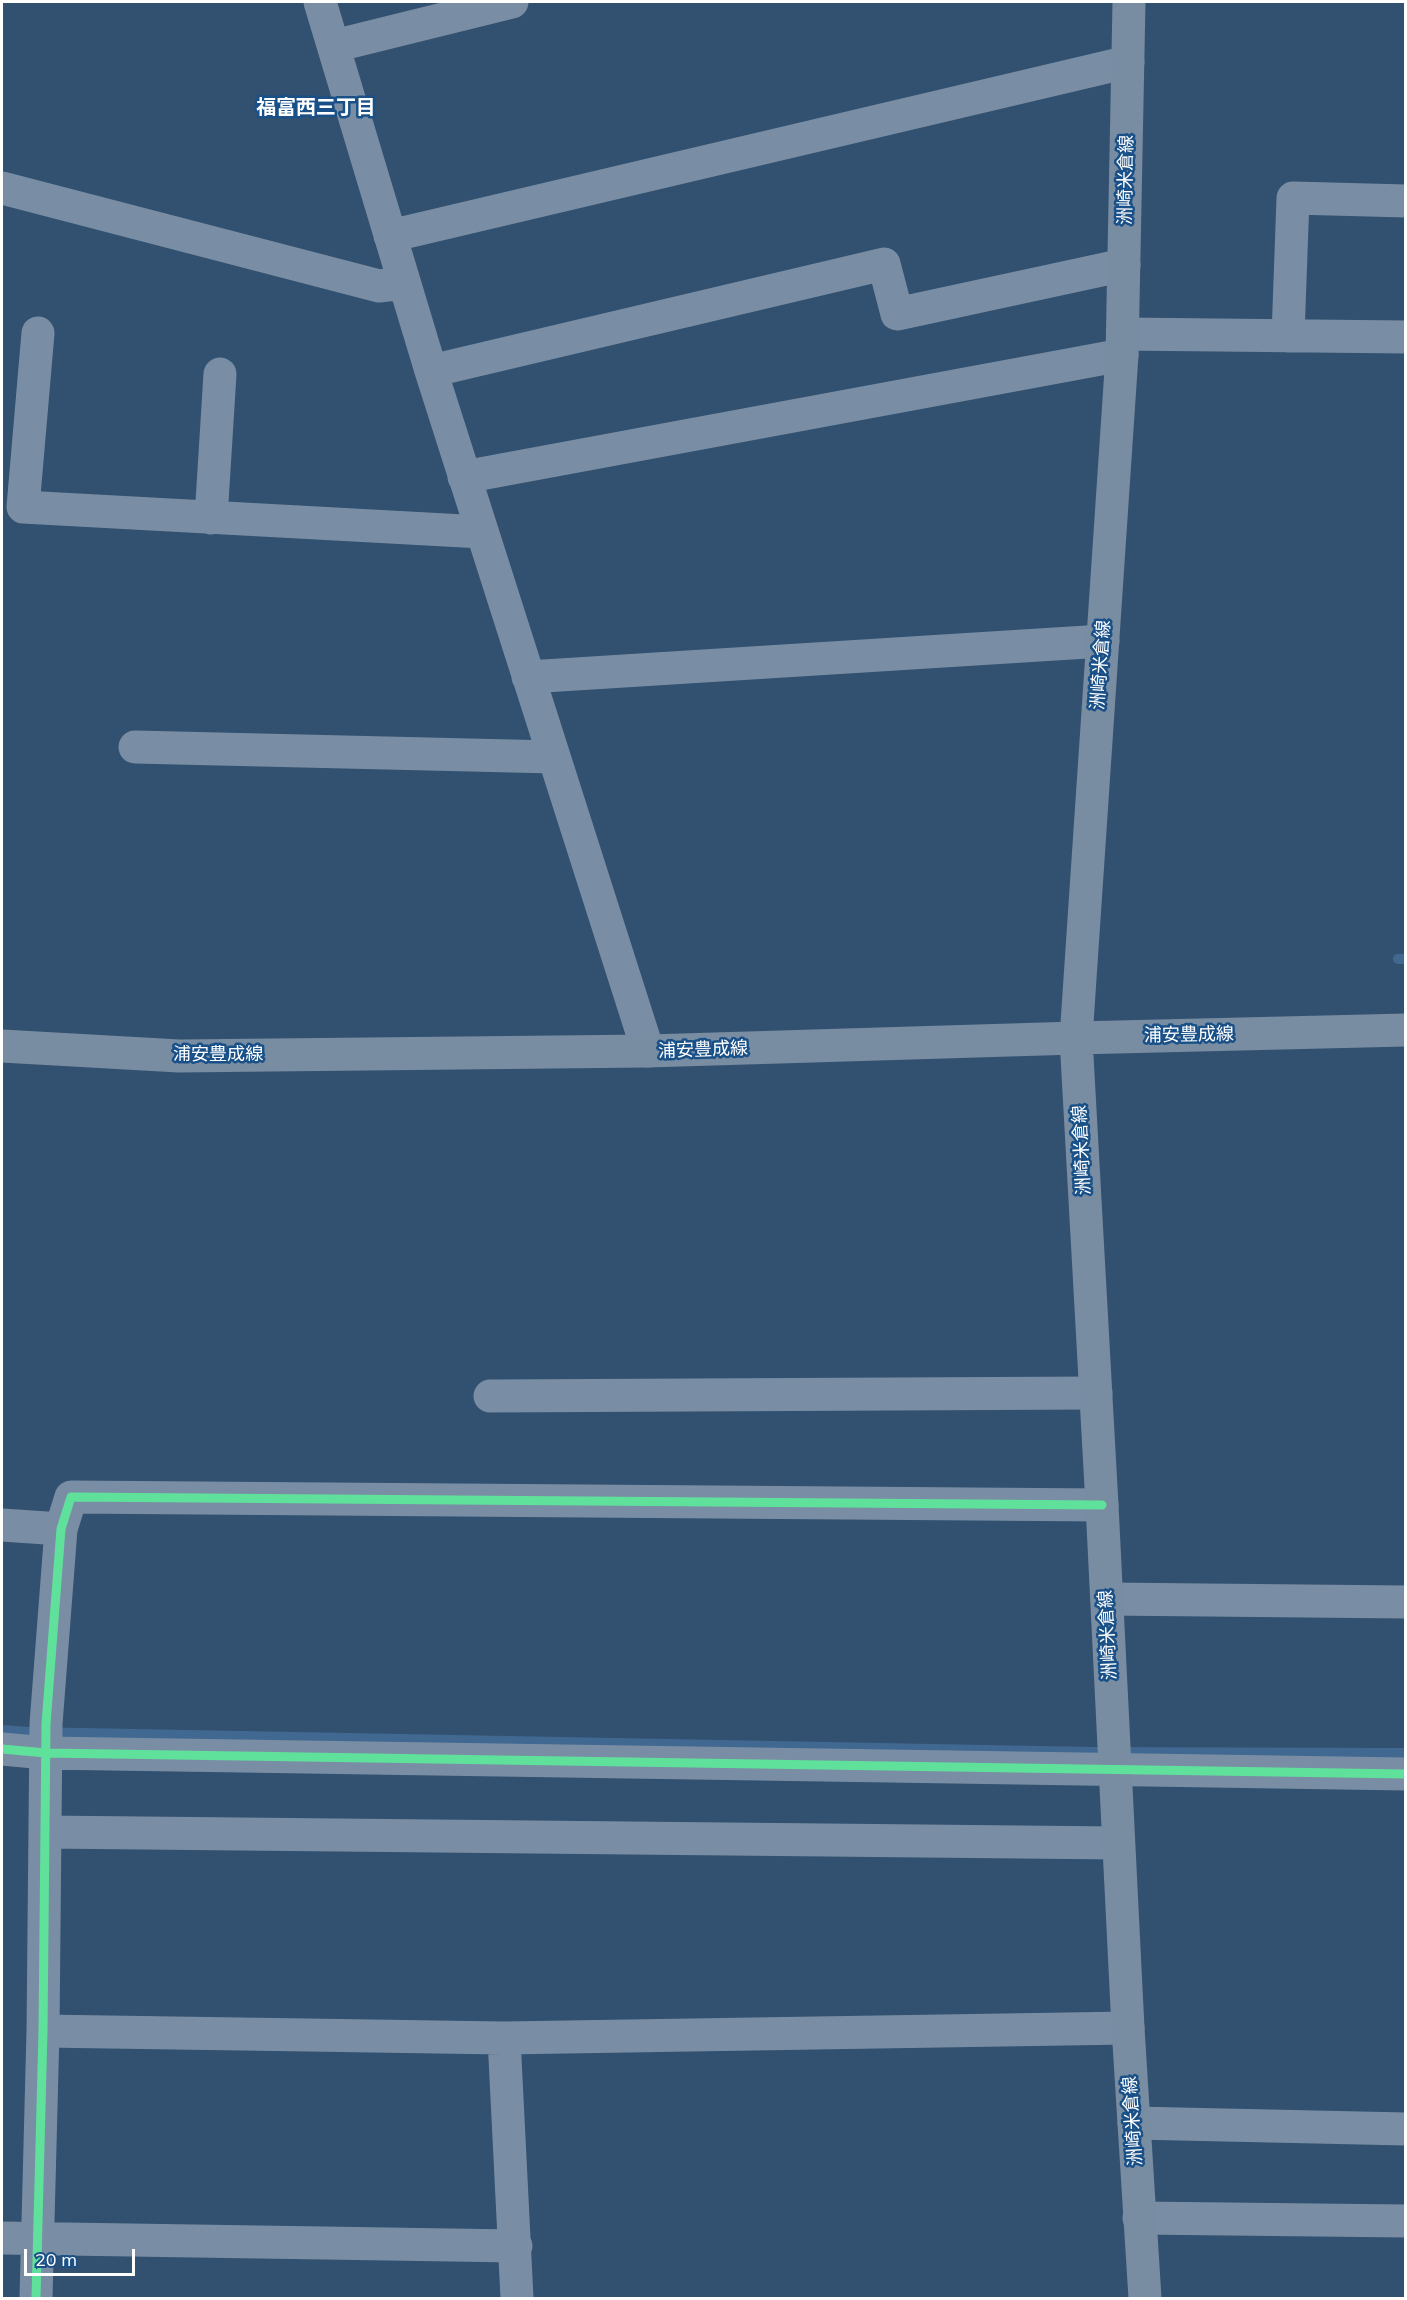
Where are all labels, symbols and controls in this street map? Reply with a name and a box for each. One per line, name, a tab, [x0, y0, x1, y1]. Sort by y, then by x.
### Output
district label: 福富西三丁目	[256, 96, 376, 120]
street label: 洲崎米倉線	[1114, 135, 1138, 225]
street label: 洲崎米倉線	[1087, 619, 1115, 711]
street label: 浦安豊成線	[1144, 1023, 1234, 1047]
street label: 浦安豊成線	[658, 1038, 748, 1062]
street label: 浦安豊成線	[173, 1044, 263, 1066]
street label: 洲崎米倉線	[1069, 1104, 1095, 1196]
street label: 洲崎米倉線	[1095, 1589, 1121, 1681]
street label: 洲崎米倉線	[1119, 2075, 1147, 2167]
scale bar	[27, 2237, 138, 2275]
text: 20 m	[35, 2248, 77, 2271]

